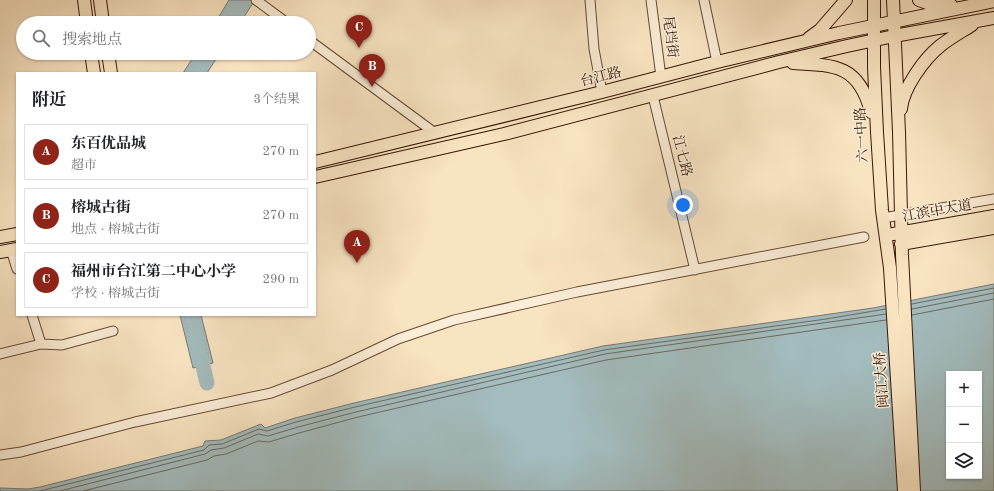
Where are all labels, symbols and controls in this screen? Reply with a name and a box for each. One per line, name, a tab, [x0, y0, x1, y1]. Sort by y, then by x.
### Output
pin: C	[346, 15, 372, 48]
street label: 尾垱街	[660, 15, 680, 59]
search box	[16, 16, 316, 60]
icon: search	[30, 27, 52, 49]
text: 搜索地点	[62, 33, 122, 48]
pin: B	[359, 54, 385, 87]
street label: 台江路	[579, 64, 623, 89]
text: 附近	[32, 92, 66, 109]
text: 3个结果	[253, 93, 300, 106]
street label: 六一中路	[853, 107, 870, 163]
street label: 江七路	[670, 134, 695, 178]
text: 东百优品城	[71, 137, 146, 152]
text: A	[41, 145, 51, 158]
text: 270 m	[262, 145, 299, 158]
text: 超市	[71, 159, 97, 172]
your location	[673, 195, 693, 215]
street label: 江滨中大道	[901, 197, 973, 224]
text: 榕城古街	[71, 201, 131, 216]
text: B	[41, 209, 51, 222]
text: 270 m	[262, 209, 299, 222]
text: 地点 · 榕城古街	[71, 223, 160, 236]
pin: A	[344, 230, 370, 263]
text: 福州市台江第二中心小学	[71, 265, 236, 280]
text: C	[42, 273, 50, 286]
text: 290 m	[262, 273, 299, 286]
text: 学校 · 榕城古街	[71, 287, 160, 300]
street label: 闽江大桥	[872, 352, 891, 408]
map controls	[946, 371, 982, 479]
button: +	[946, 371, 982, 407]
button: −	[946, 407, 982, 443]
button: layers	[946, 443, 982, 479]

